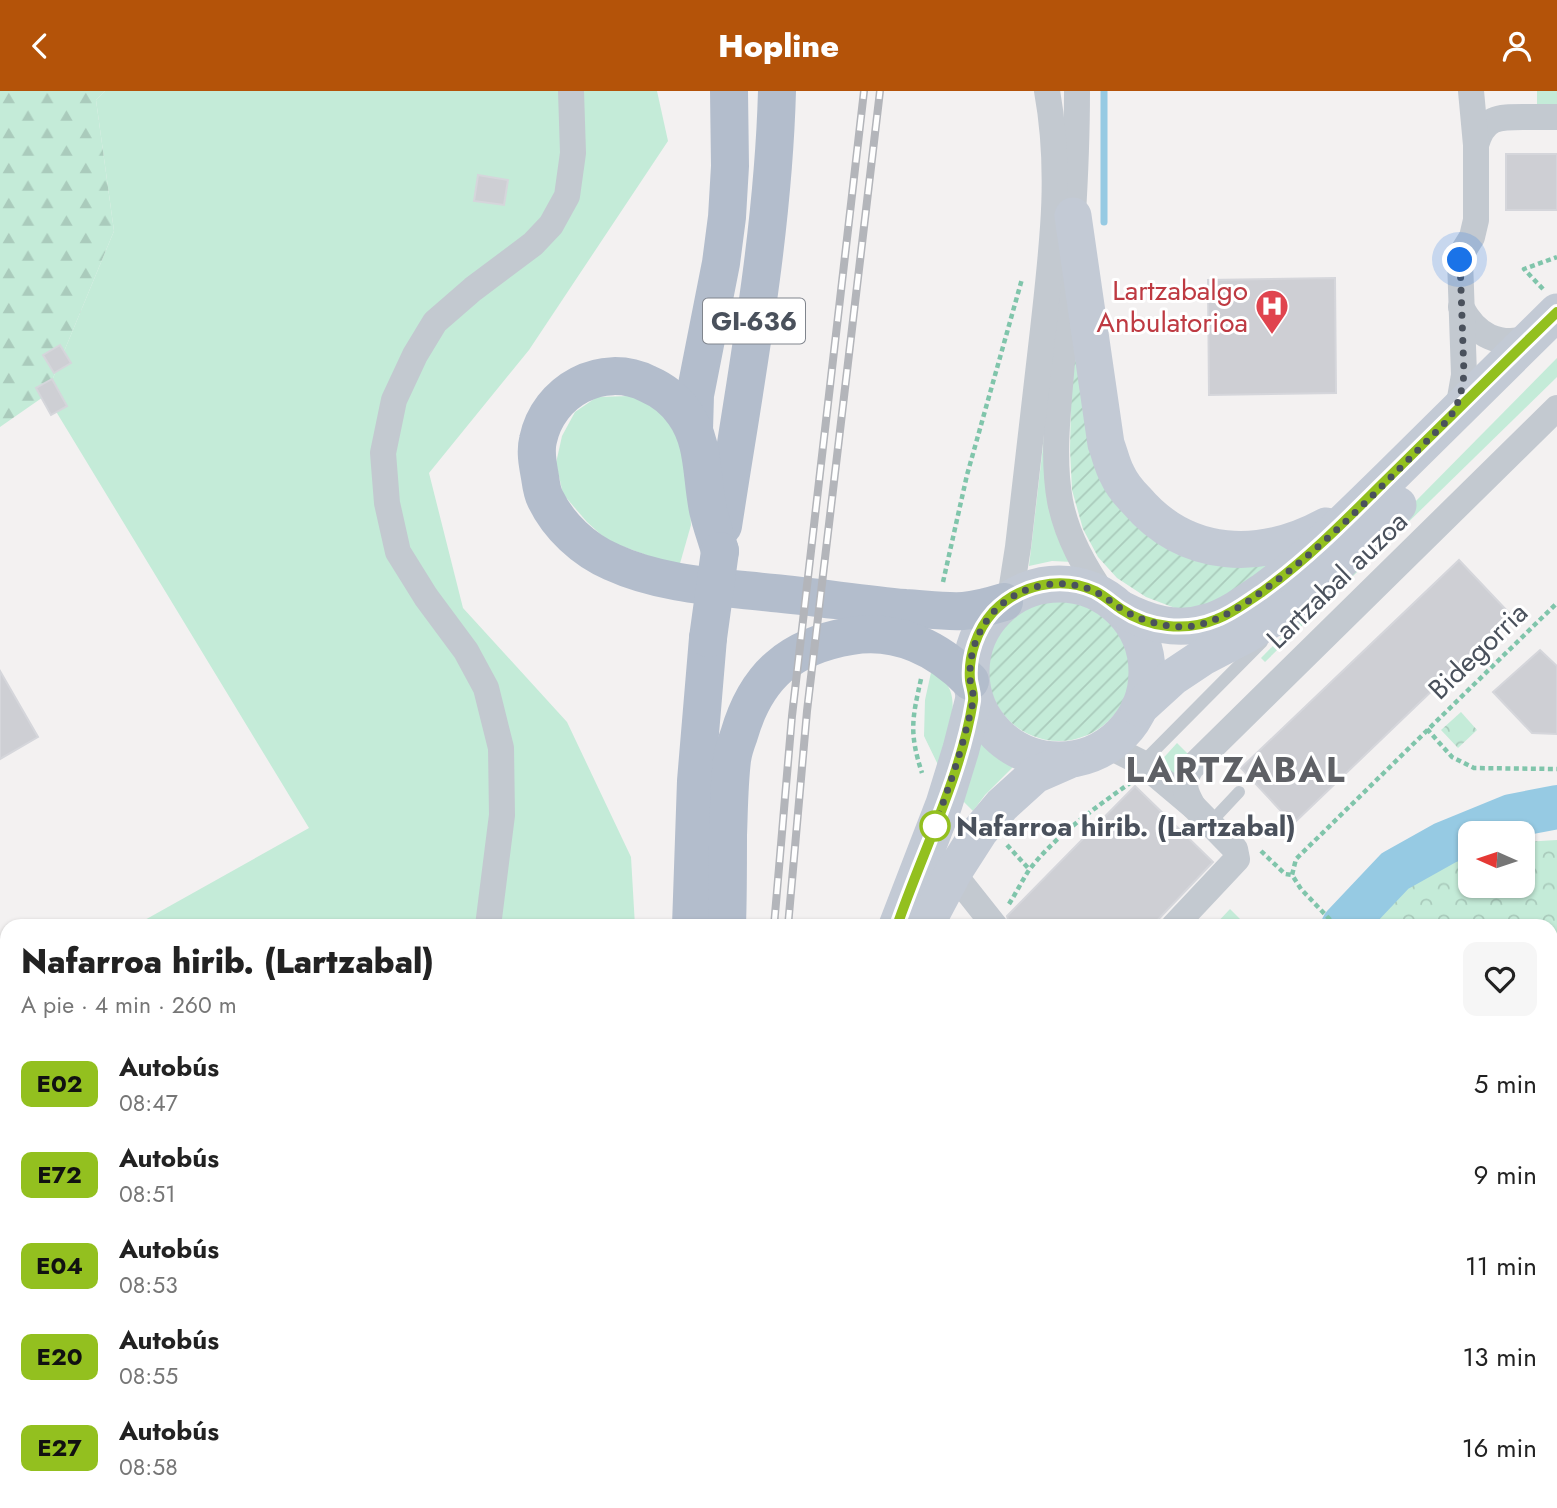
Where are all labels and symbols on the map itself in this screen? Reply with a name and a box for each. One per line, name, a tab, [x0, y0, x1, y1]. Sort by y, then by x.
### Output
your location	[1442, 242, 1477, 277]
place label: Lartzabalgo Anbulatorioa	[1097, 270, 1248, 343]
hospital icon: Lartzabalgo Anbulatorioa	[1253, 287, 1291, 336]
road number: GI-636	[703, 298, 805, 343]
street label: Lartzabal auzoa	[1257, 502, 1417, 658]
street label: Bidegorria	[1419, 593, 1537, 709]
district label: LARTZABAL	[1126, 745, 1346, 795]
place label: Nafarroa hirib. (Lartzabal)	[956, 806, 1296, 847]
marker: Nafarroa hirib. (Lartzabal)	[920, 811, 950, 841]
north arrow	[1458, 821, 1535, 898]

